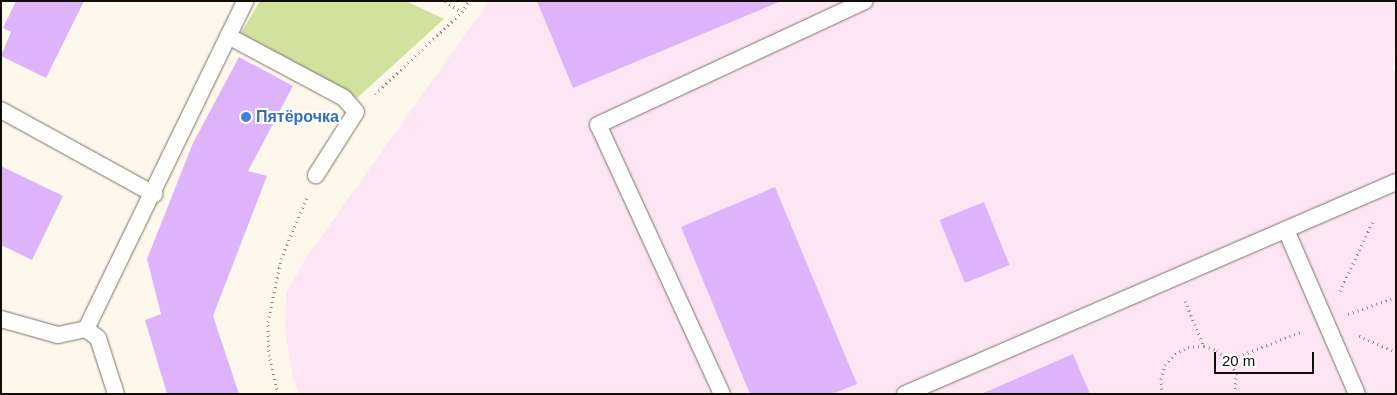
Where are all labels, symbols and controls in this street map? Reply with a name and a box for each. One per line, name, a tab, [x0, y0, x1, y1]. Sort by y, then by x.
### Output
place label: Пятёрочка	[256, 107, 339, 127]
marker: Пятёрочка	[240, 111, 252, 123]
scale bar	[1217, 342, 1317, 374]
text: 20 m	[1222, 352, 1255, 369]

